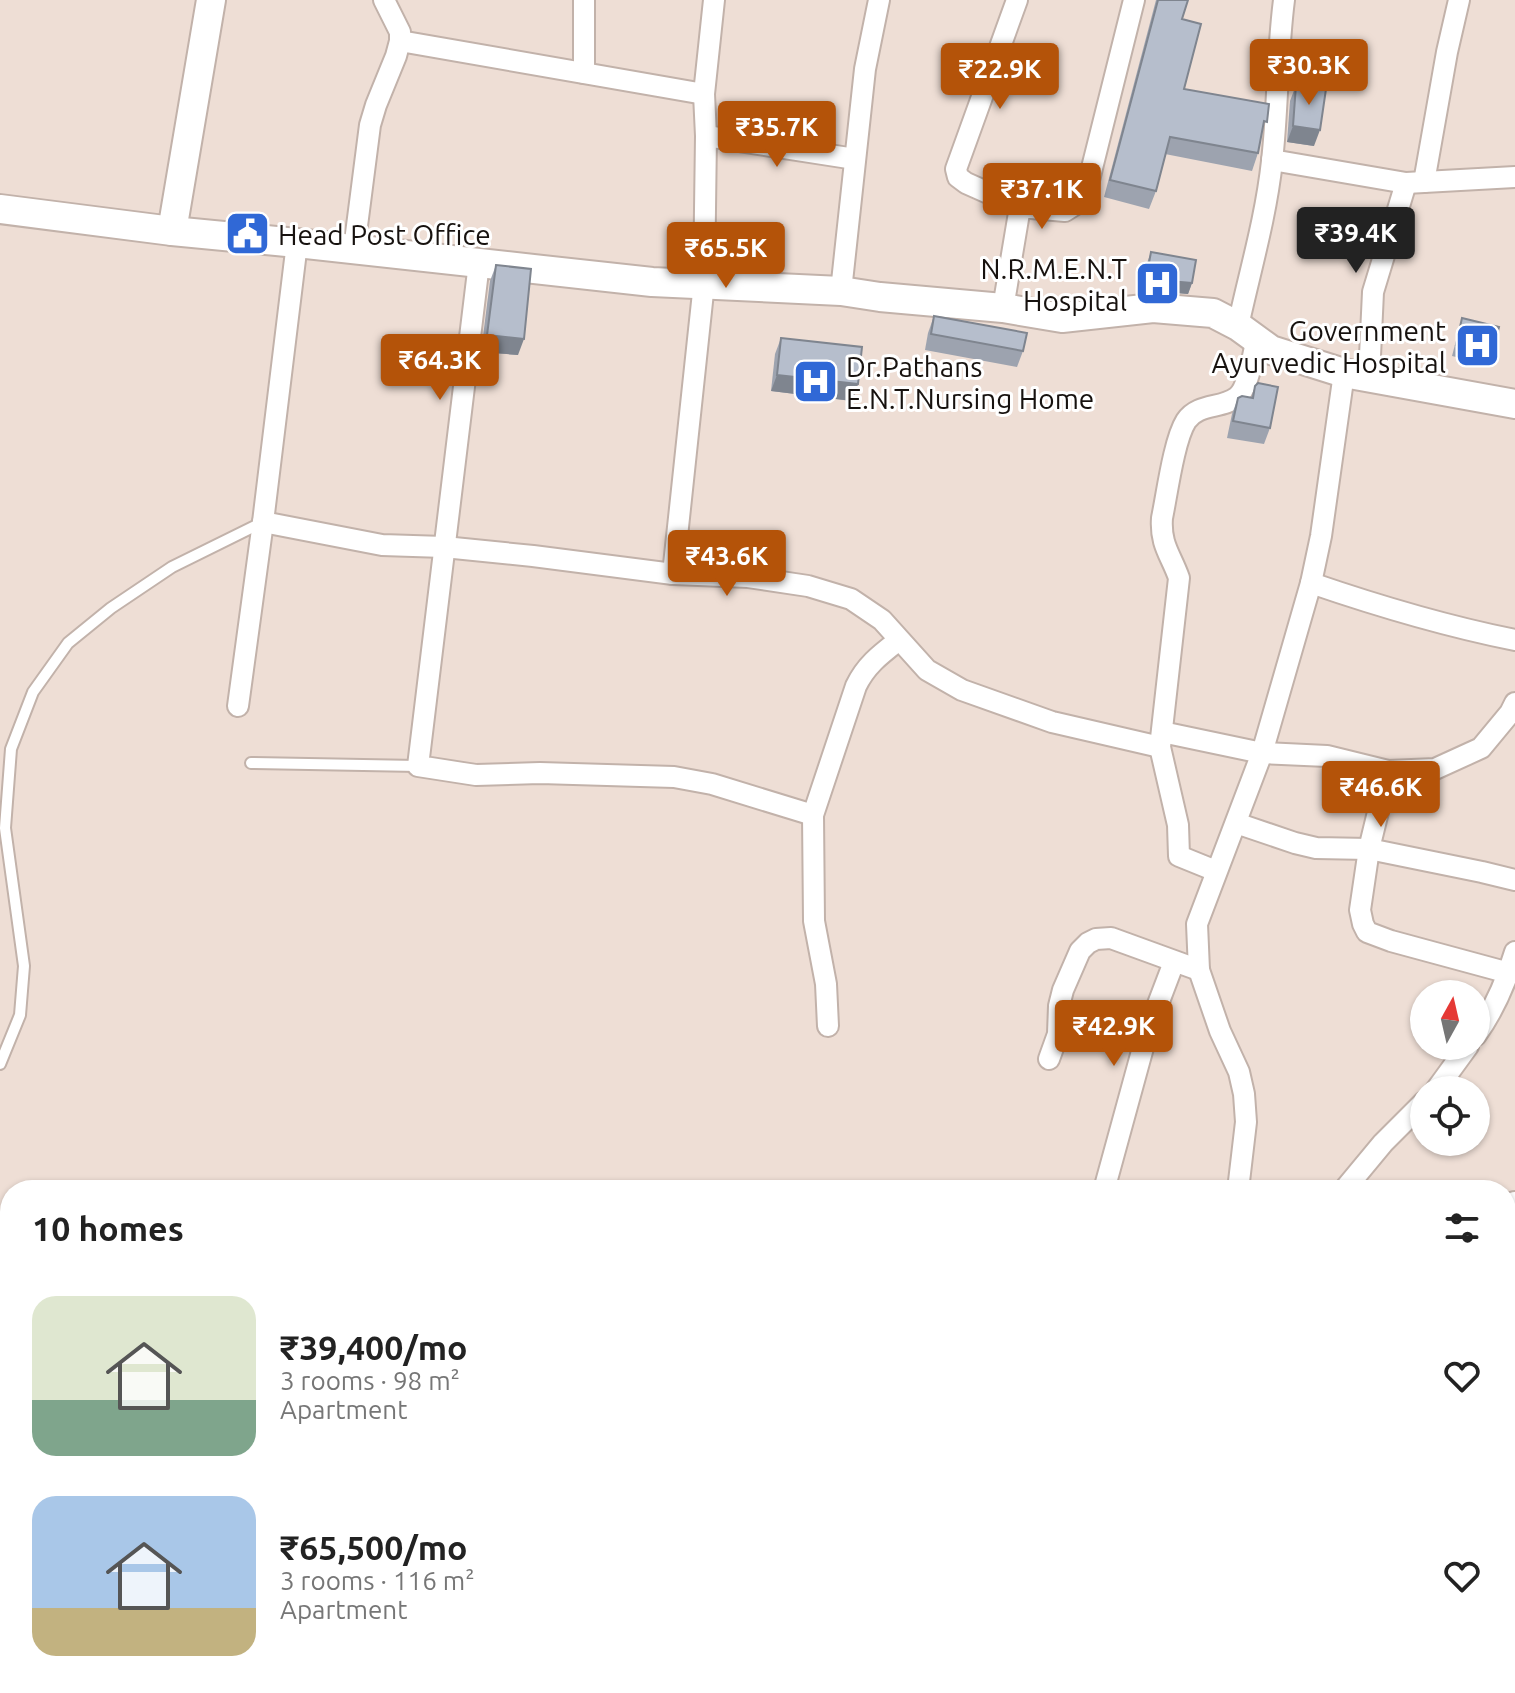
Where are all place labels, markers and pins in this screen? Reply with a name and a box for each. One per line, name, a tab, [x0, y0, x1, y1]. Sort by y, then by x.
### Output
pin: ₹30.3K	[1244, 39, 1374, 107]
pin: ₹22.9K	[935, 43, 1065, 111]
pin: ₹35.7K	[712, 101, 842, 169]
pin: ₹37.1K	[977, 163, 1107, 231]
pin: ₹39.4K	[1291, 207, 1421, 275]
public building icon: Head Post Office	[223, 210, 271, 258]
place label: Head Post Office	[278, 219, 491, 250]
pin: ₹65.5K	[661, 222, 791, 290]
place label: N.R.M.E.N.T Hospital	[981, 253, 1127, 316]
hospital icon: N.R.M.E.N.T Hospital	[1134, 260, 1182, 308]
place label: Government Ayurvedic Hospital	[1212, 315, 1446, 378]
hospital icon: Government Ayurvedic Hospital	[1453, 322, 1501, 370]
pin: ₹64.3K	[375, 334, 505, 402]
place label: Dr.Pathans E.N.T.Nursing Home	[846, 351, 1094, 414]
hospital icon: Dr.Pathans E.N.T.Nursing Home	[791, 358, 839, 406]
pin: ₹43.6K	[662, 530, 792, 598]
pin: ₹46.6K	[1316, 761, 1446, 829]
pin: ₹42.9K	[1049, 1000, 1179, 1068]

